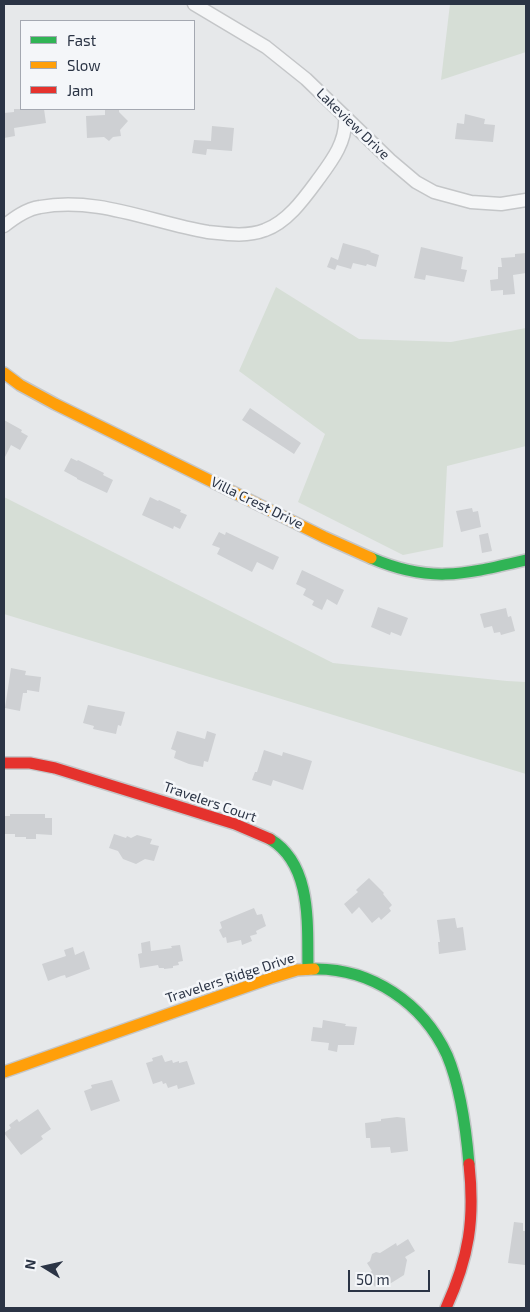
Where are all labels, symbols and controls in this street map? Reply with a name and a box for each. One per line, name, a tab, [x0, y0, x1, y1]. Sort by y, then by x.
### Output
legend	[20, 20, 195, 110]
text: Fast	[67, 31, 96, 49]
text: Slow	[67, 56, 101, 74]
text: Jam	[67, 81, 93, 99]
street label: Lakeview Drive	[313, 85, 393, 163]
street label: Villa Crest Drive	[208, 473, 306, 533]
street label: Travelers Court	[161, 778, 259, 826]
street label: Travelers Ridge Drive	[164, 949, 296, 1007]
north arrow	[20, 1242, 70, 1292]
text: N	[20, 1258, 39, 1271]
scale bar	[350, 1260, 432, 1292]
text: 50 m	[356, 1270, 390, 1288]

